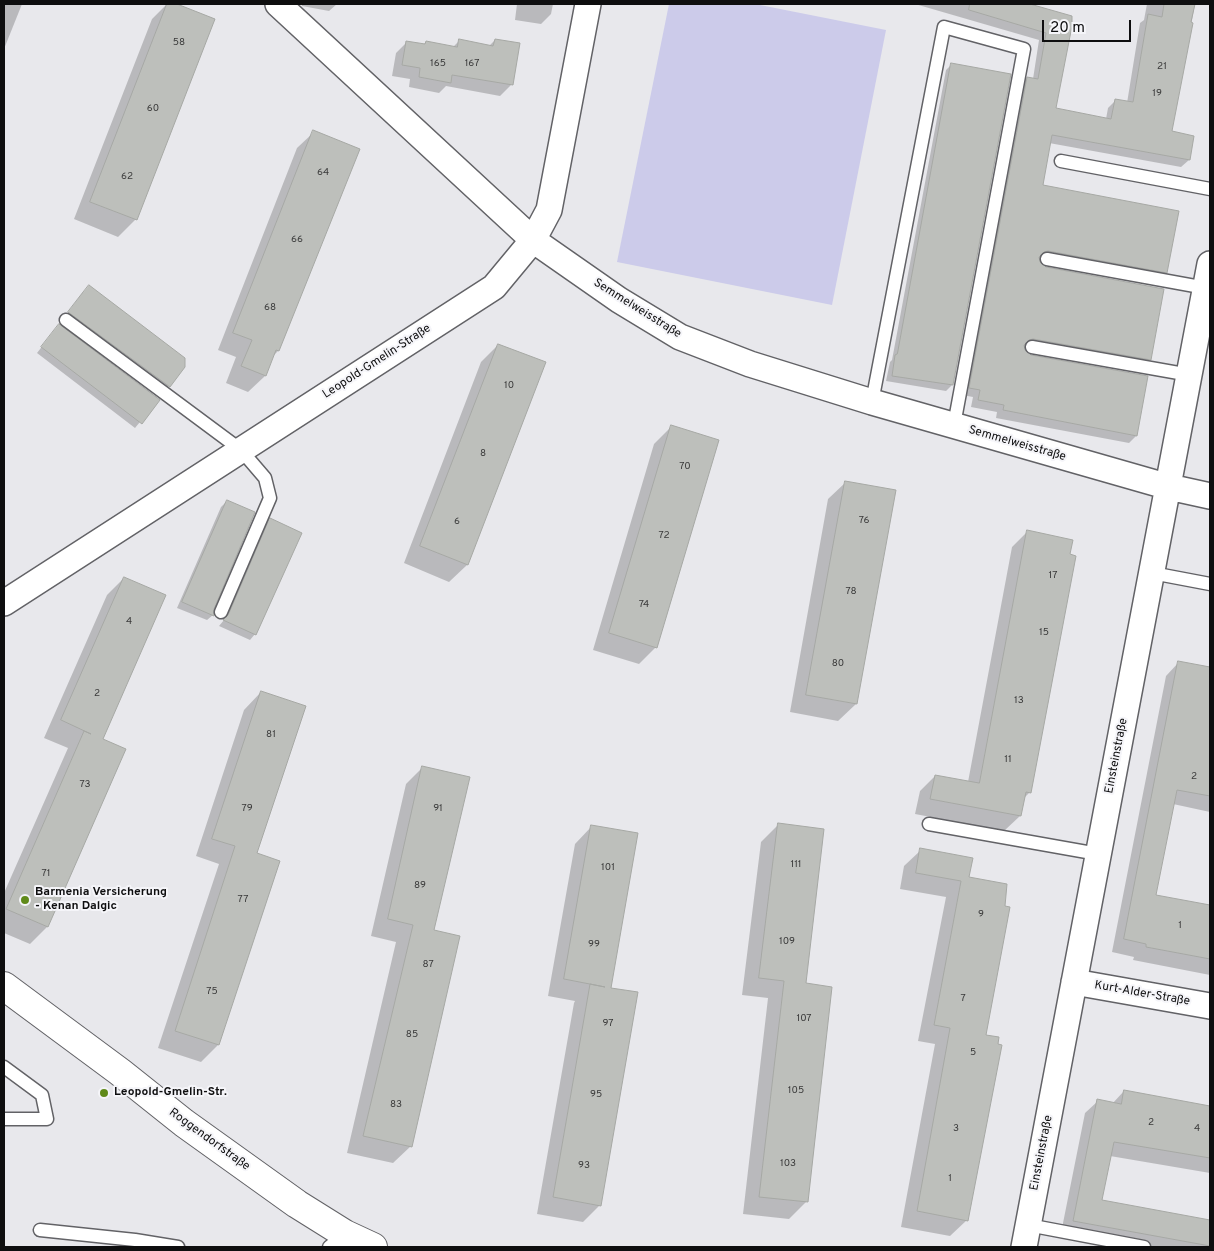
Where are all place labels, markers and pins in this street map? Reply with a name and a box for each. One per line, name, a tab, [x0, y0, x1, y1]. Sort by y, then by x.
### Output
place label: Barmenia Versicherung - Kenan Dalgic	[35, 886, 167, 914]
marker: Barmenia Versicherung - Kenan Dalgic	[19, 894, 31, 906]
place label: Leopold-Gmelin-Str.	[114, 1086, 227, 1100]
marker: Leopold-Gmelin-Str.	[98, 1087, 110, 1099]

